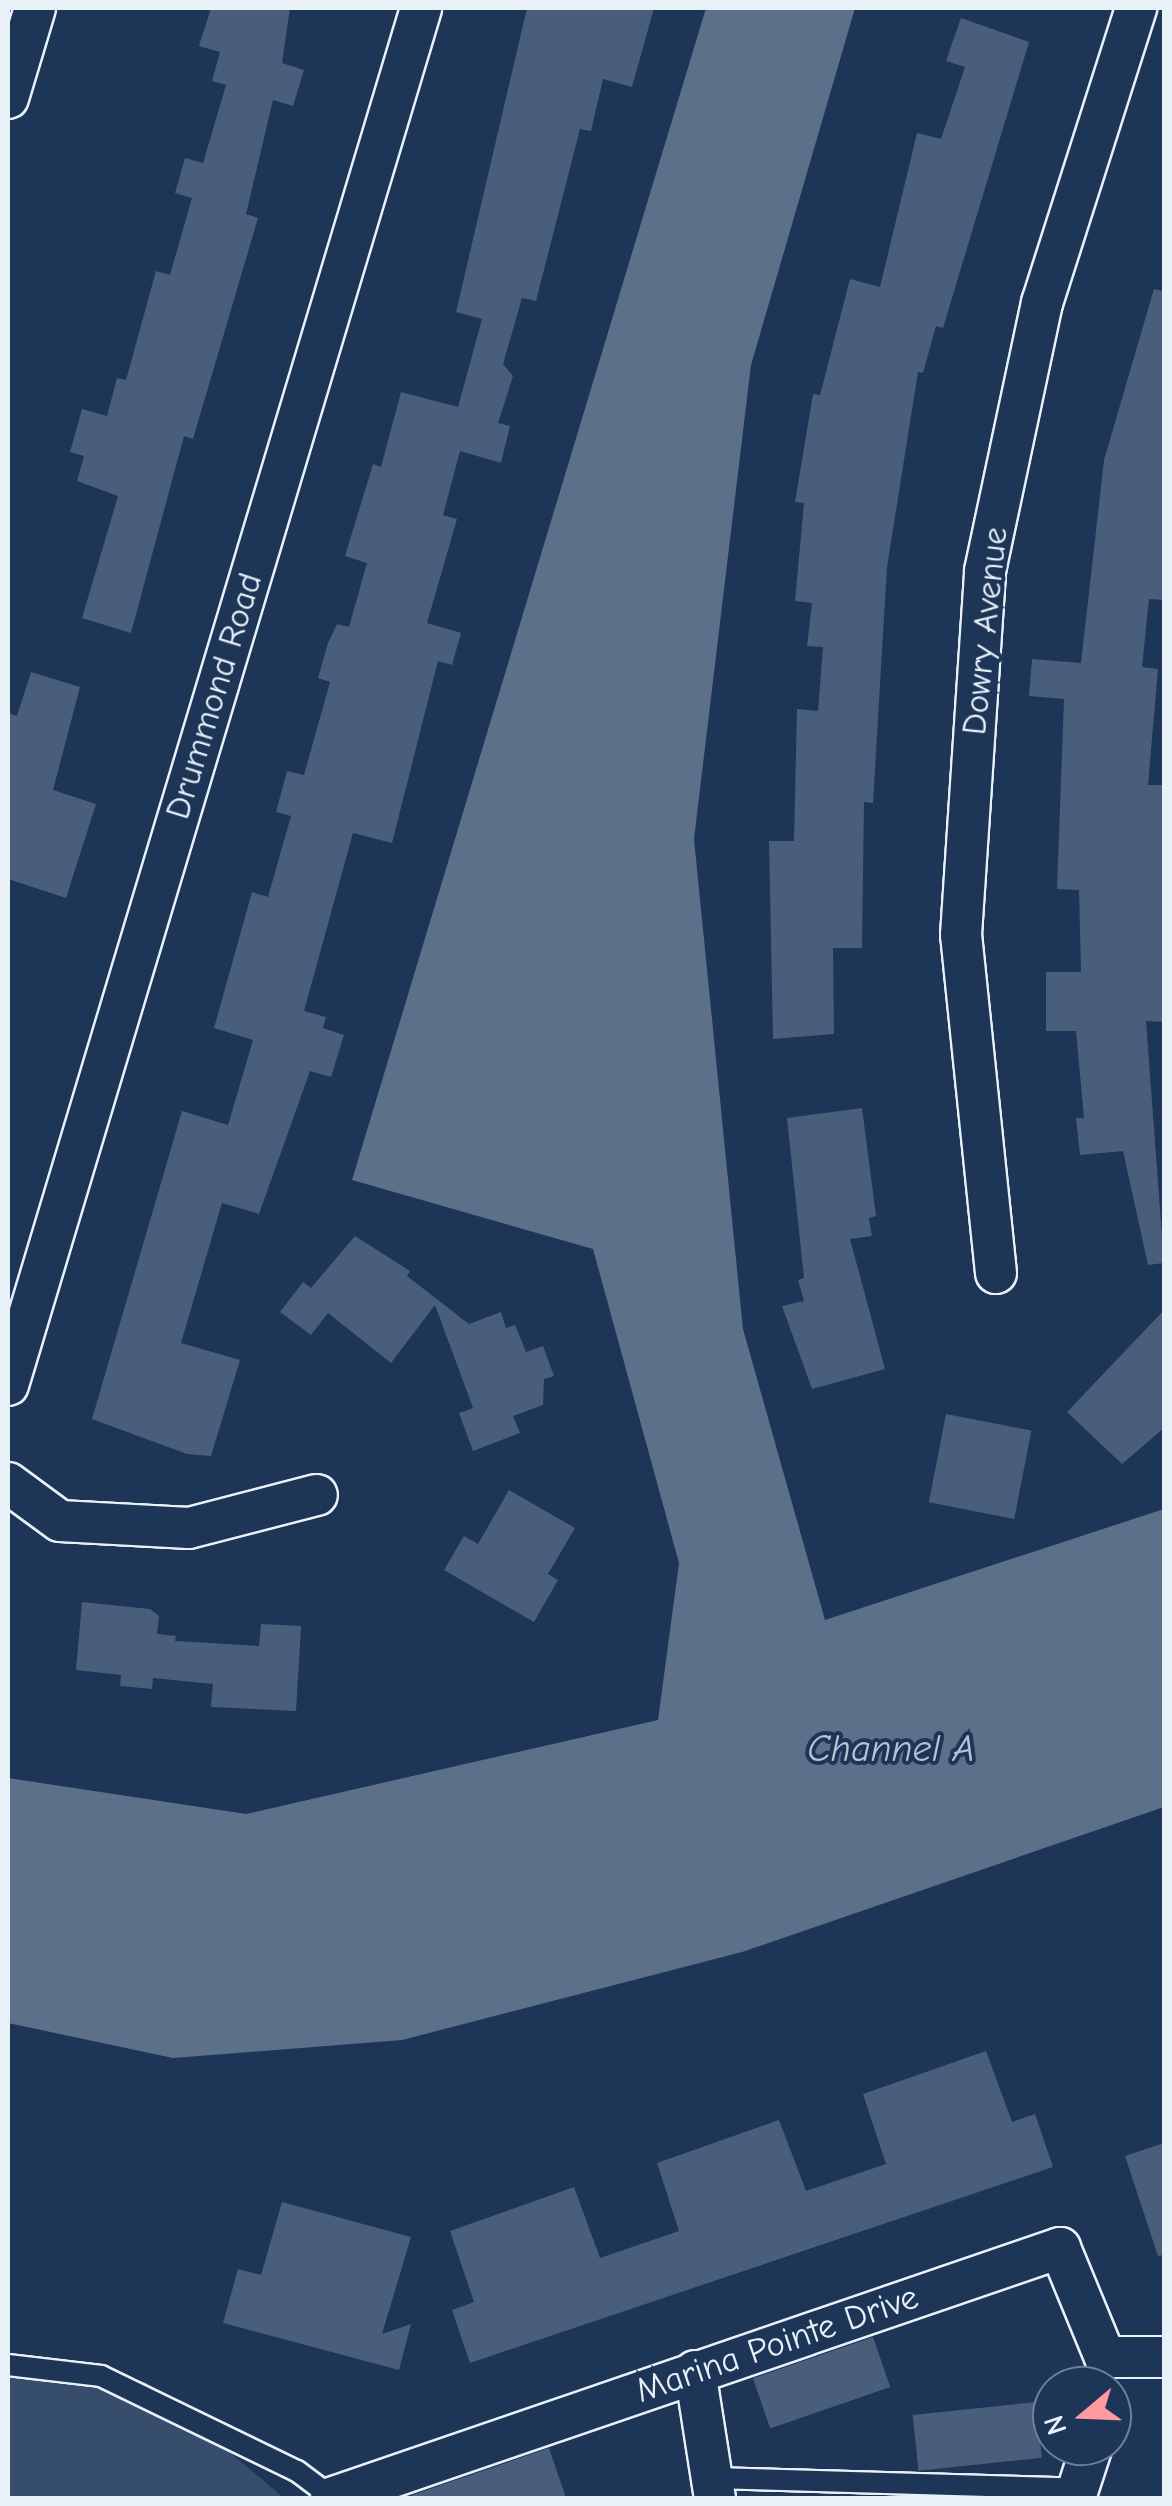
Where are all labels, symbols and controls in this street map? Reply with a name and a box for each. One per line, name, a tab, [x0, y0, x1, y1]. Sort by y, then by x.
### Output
street label: Dowry Avenue	[953, 525, 1017, 737]
street label: Drummond Road	[157, 568, 271, 824]
water label: Channel A	[807, 1727, 975, 1773]
street label: Marina Pointe Drive	[630, 2276, 924, 2412]
north arrow	[1032, 2366, 1132, 2466]
text: N	[1037, 2411, 1074, 2439]

